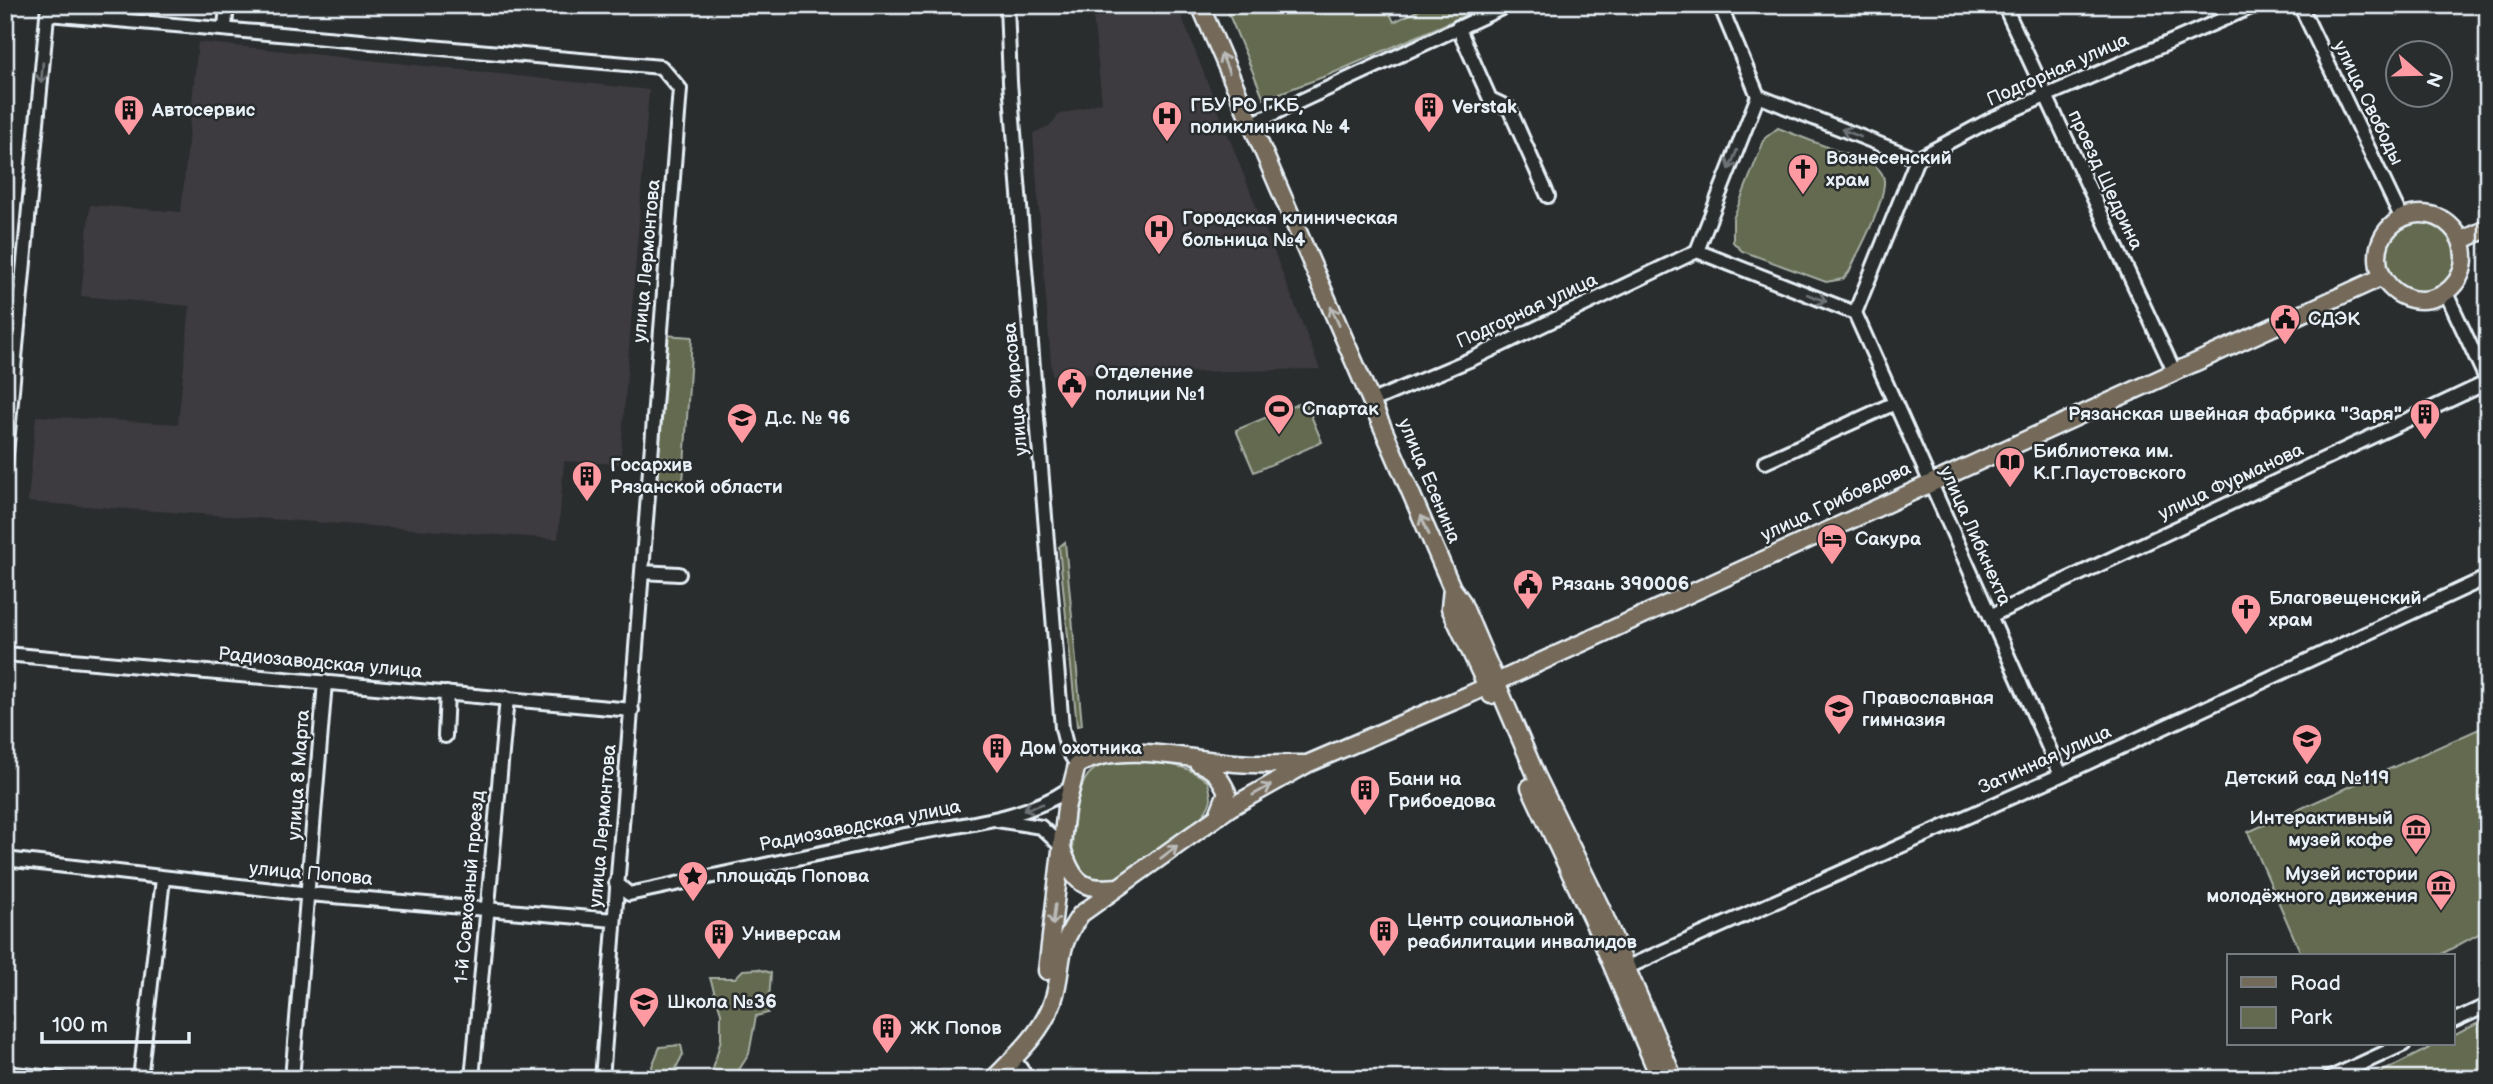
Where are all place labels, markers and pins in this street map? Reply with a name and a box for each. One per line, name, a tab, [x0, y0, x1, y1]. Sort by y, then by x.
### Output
building icon: Verstak	[1412, 90, 1446, 134]
building icon: Автосервис	[112, 93, 146, 137]
place label: ГБУ РО ГКБ, поликлиника № 4	[1190, 94, 1350, 139]
place label: Verstak	[1452, 96, 1517, 119]
place label: Автосервис	[151, 99, 256, 122]
hospital icon: ГБУ РО ГКБ, поликлиника № 4	[1150, 99, 1184, 143]
place label: Вознесенский храм	[1826, 147, 1952, 192]
church icon: Вознесенский храм	[1786, 152, 1820, 196]
place label: Городская клиническая больница №4	[1182, 207, 1398, 252]
hospital icon: Городская клиническая больница №4	[1142, 212, 1176, 256]
public building icon: СДЭК	[2268, 302, 2302, 346]
place label: СДЭК	[2308, 308, 2360, 331]
place label: Отделение полиции №1	[1095, 361, 1205, 406]
public building icon: Отделение полиции №1	[1055, 366, 1089, 410]
sports icon: Спартак	[1262, 392, 1296, 436]
building icon: Рязанская швейная фабрика "Заря"	[2408, 397, 2442, 441]
place label: Спартак	[1302, 398, 1379, 421]
school or university icon: Д.с. № 96	[725, 401, 759, 445]
place label: Рязанская швейная фабрика "Заря"	[2068, 403, 2402, 426]
place label: Д.с. № 96	[765, 407, 850, 430]
place label: Библиотека им. К.Г.Паустовского	[2033, 440, 2186, 485]
library icon: Библиотека им. К.Г.Паустовского	[1993, 445, 2027, 489]
place label: Госархив Рязанской области	[610, 454, 783, 499]
building icon: Госархив Рязанской области	[570, 459, 604, 503]
hotel icon: Сакура	[1815, 522, 1849, 566]
place label: Сакура	[1855, 528, 1922, 551]
public building icon: Рязань 390006	[1511, 567, 1545, 611]
place label: Рязань 390006	[1551, 573, 1689, 596]
place label: Благовещенский храм	[2269, 587, 2422, 632]
church icon: Благовещенский храм	[2229, 592, 2263, 636]
place label: Православная гимназия	[1862, 687, 1994, 732]
school or university icon: Православная гимназия	[1822, 692, 1856, 736]
school or university icon: Детский сад №119	[2290, 722, 2324, 766]
building icon: Дом охотника	[980, 731, 1014, 775]
place label: Дом охотника	[1020, 737, 1143, 760]
place label: Детский сад №119	[2225, 767, 2389, 790]
place label: Бани на Грибоедова	[1388, 768, 1497, 813]
building icon: Бани на Грибоедова	[1348, 773, 1382, 817]
place label: Интерактивный музей кофе	[2250, 807, 2393, 852]
museum icon: Интерактивный музей кофе	[2399, 812, 2433, 856]
place icon: площадь Попова	[676, 859, 710, 903]
place label: Музей истории молодёжного движения	[2207, 863, 2418, 908]
place label: площадь Попова	[716, 865, 870, 888]
museum icon: Музей истории молодёжного движения	[2424, 868, 2458, 912]
place label: Центр социальной реабилитации инвалидов	[1407, 909, 1638, 954]
building icon: Центр социальной реабилитации инвалидов	[1367, 914, 1401, 958]
building icon: Универсам	[702, 917, 736, 961]
place label: Универсам	[742, 923, 841, 946]
school or university icon: Школа №36	[627, 985, 661, 1029]
place label: Школа №36	[667, 991, 777, 1014]
building icon: ЖК Попов	[870, 1011, 904, 1055]
place label: ЖК Попов	[910, 1017, 1002, 1040]

